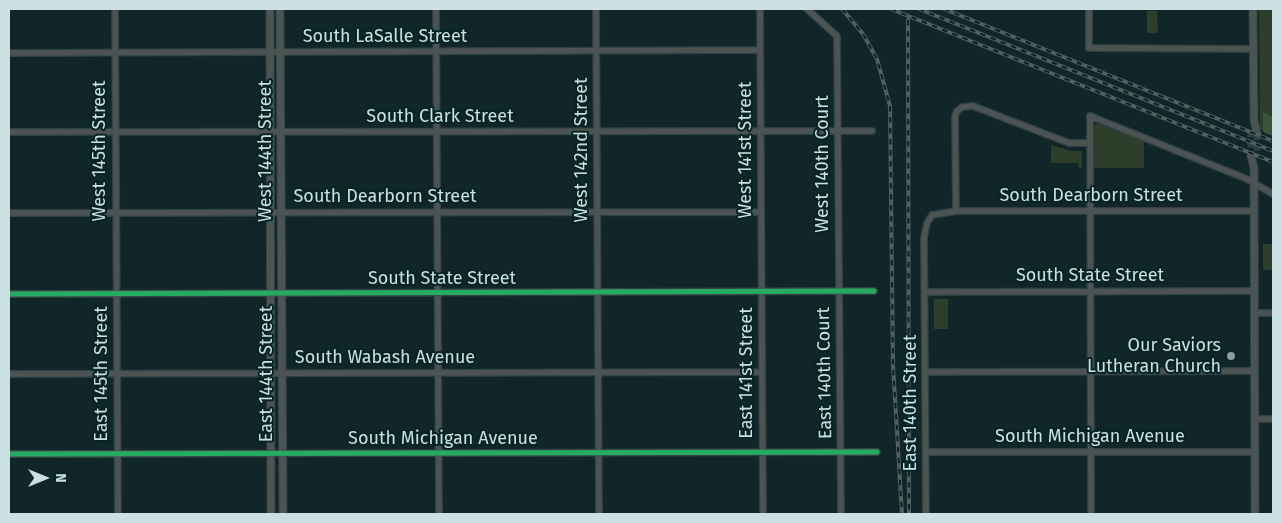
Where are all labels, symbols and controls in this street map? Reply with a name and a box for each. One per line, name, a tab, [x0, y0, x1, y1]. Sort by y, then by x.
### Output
street label: South LaSalle Street	[303, 26, 467, 48]
street label: West 142nd Street	[571, 77, 593, 223]
street label: West 144th Street	[255, 80, 277, 222]
street label: West 145th Street	[89, 81, 111, 221]
street label: West 141st Street	[735, 82, 757, 218]
street label: West 140th Court	[812, 95, 834, 233]
street label: South Clark Street	[366, 106, 514, 128]
street label: South Dearborn Street	[1000, 185, 1182, 207]
street label: South Dearborn Street	[294, 186, 476, 208]
street label: South State Street	[1016, 265, 1164, 287]
street label: South State Street	[368, 268, 516, 290]
street label: East 145th Street	[91, 306, 113, 442]
street label: East 144th Street	[256, 306, 278, 442]
street label: East 141st Street	[736, 307, 758, 439]
street label: East 140th Court	[813, 307, 837, 439]
street label: East 140th Street	[900, 335, 922, 471]
place label: Our Saviors Lutheran Church	[1087, 335, 1221, 378]
street label: South Wabash Avenue	[295, 347, 475, 369]
marker: Our Saviors Lutheran Church	[1225, 350, 1237, 362]
street label: South Michigan Avenue	[995, 426, 1185, 448]
street label: South Michigan Avenue	[348, 428, 538, 450]
north arrow	[20, 453, 70, 503]
text: N	[52, 473, 69, 483]

